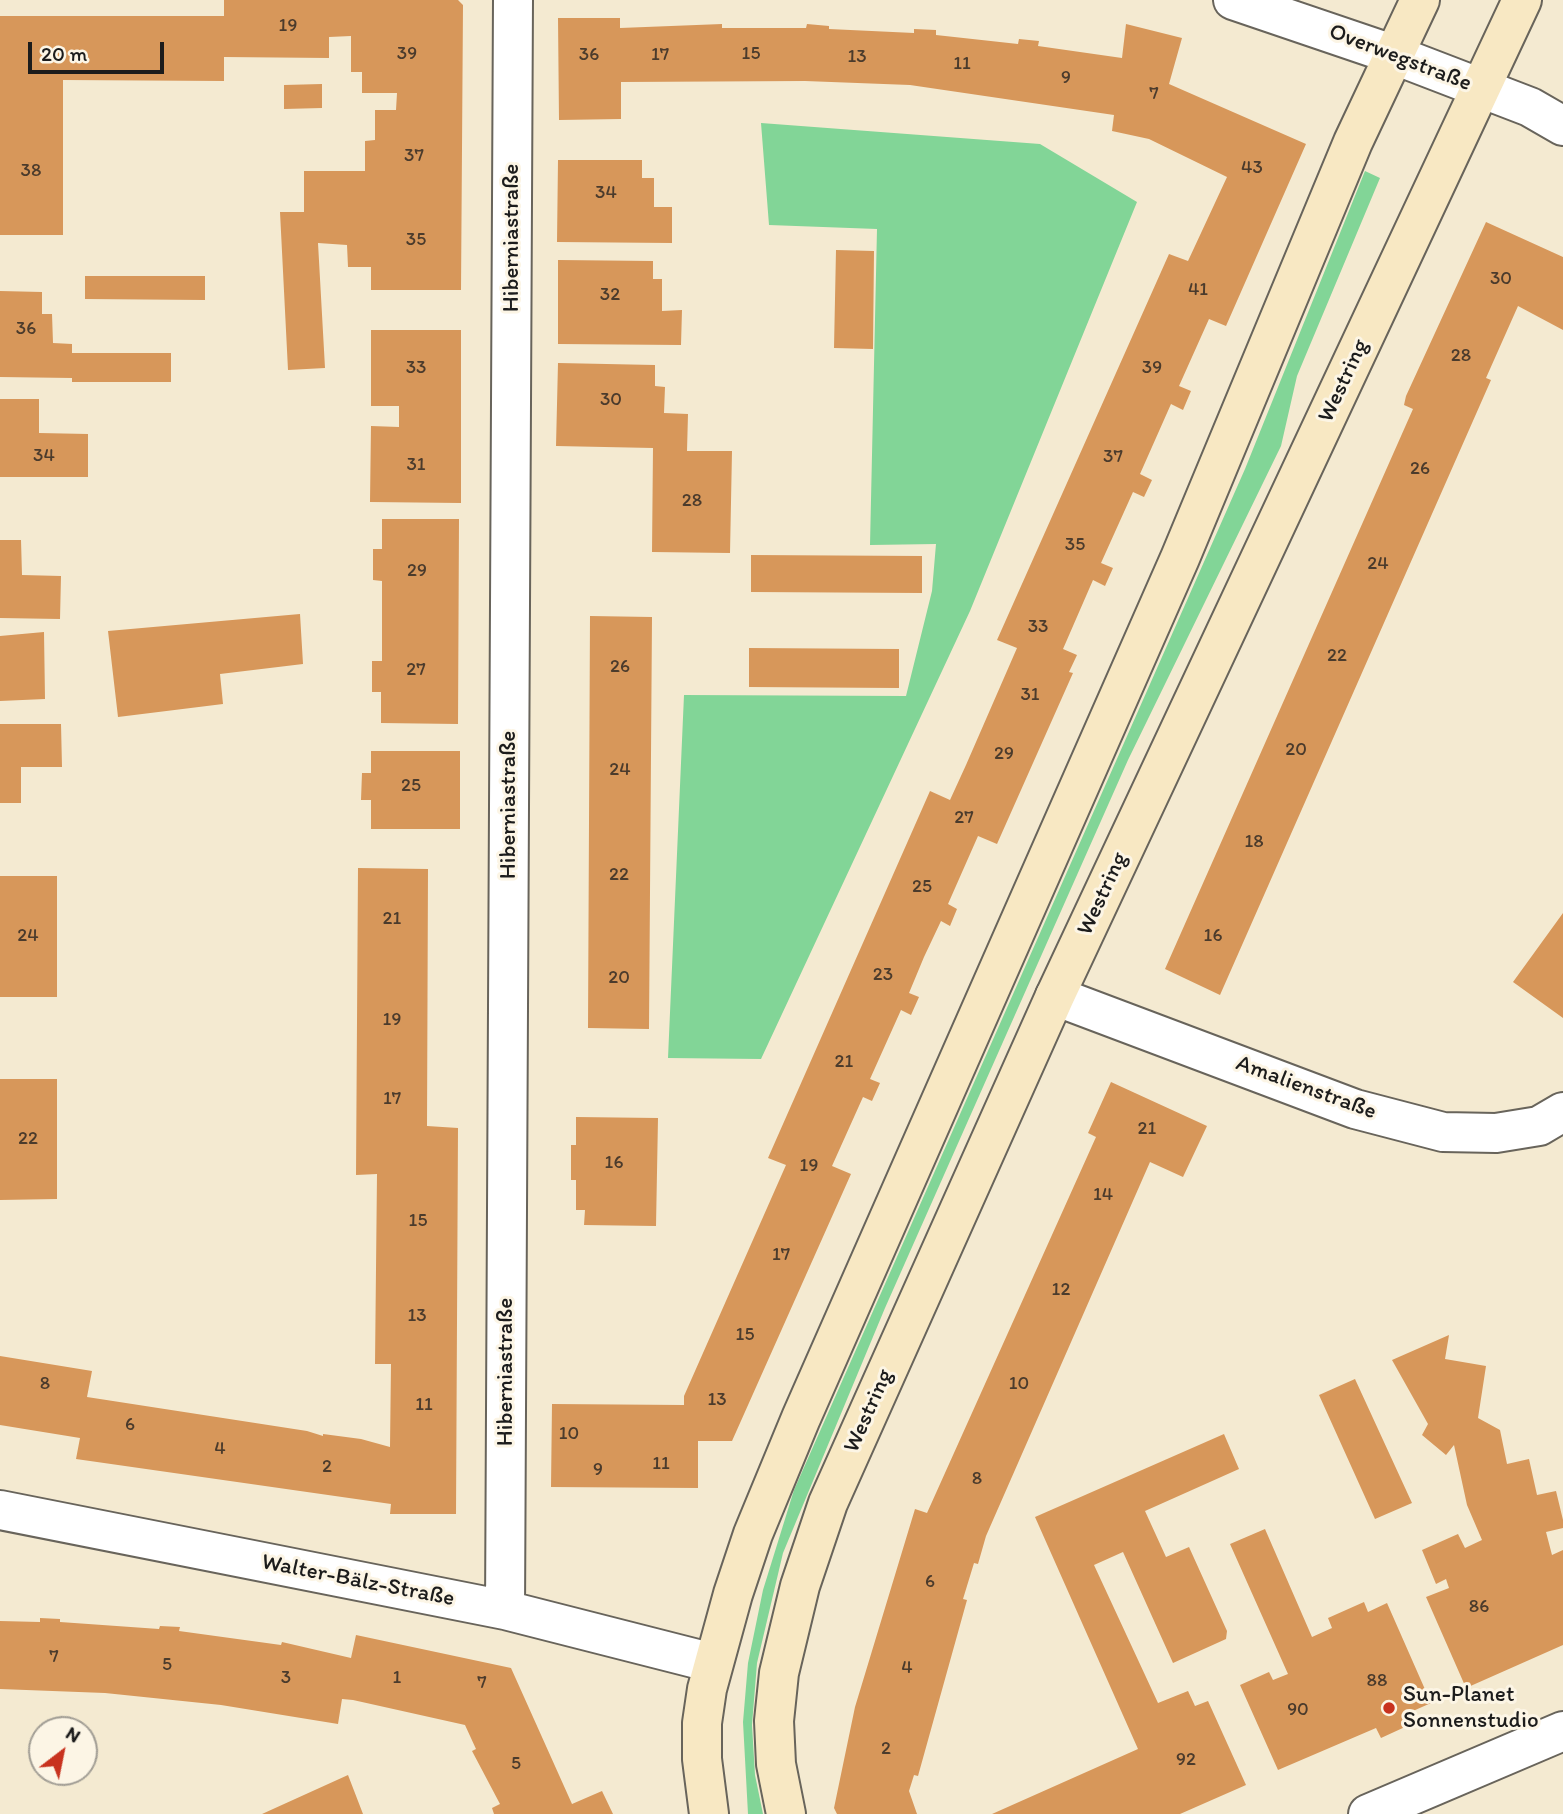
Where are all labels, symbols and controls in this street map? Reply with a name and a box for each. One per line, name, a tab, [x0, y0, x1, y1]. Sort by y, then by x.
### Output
house number: 19	[279, 15, 297, 37]
street label: Overwegstraße	[1325, 18, 1475, 98]
scale bar	[32, 28, 168, 72]
text: 20 m	[41, 41, 87, 66]
house number: 39	[397, 43, 417, 65]
house number: 15	[742, 43, 760, 65]
house number: 36	[579, 44, 599, 66]
house number: 17	[651, 44, 669, 66]
house number: 13	[847, 46, 867, 68]
house number: 11	[953, 53, 971, 75]
house number: 9	[1061, 67, 1071, 89]
house number: 7	[1149, 83, 1159, 105]
house number: 37	[404, 145, 424, 167]
house number: 43	[1241, 157, 1263, 179]
house number: 38	[21, 160, 41, 182]
street label: Hiberniastraße	[498, 164, 526, 312]
house number: 34	[595, 182, 617, 204]
house number: 35	[406, 229, 426, 251]
house number: 30	[1490, 268, 1512, 290]
house number: 41	[1188, 279, 1208, 301]
house number: 32	[600, 284, 620, 306]
house number: 36	[16, 318, 36, 340]
street label: Westring	[1313, 335, 1375, 427]
house number: 28	[1451, 345, 1471, 367]
house number: 33	[406, 357, 426, 379]
house number: 39	[1142, 357, 1162, 379]
house number: 30	[600, 389, 622, 411]
house number: 34	[33, 445, 55, 467]
house number: 37	[1103, 446, 1123, 468]
house number: 31	[406, 454, 426, 476]
house number: 26	[1410, 458, 1430, 480]
house number: 28	[682, 490, 702, 512]
house number: 35	[1065, 534, 1085, 556]
house number: 24	[1367, 553, 1389, 575]
house number: 29	[407, 560, 427, 582]
house number: 33	[1028, 616, 1048, 638]
house number: 22	[1327, 645, 1347, 667]
house number: 26	[610, 656, 630, 678]
house number: 27	[406, 659, 426, 681]
house number: 31	[1020, 684, 1040, 706]
street label: Hiberniastraße	[495, 731, 523, 879]
house number: 20	[1285, 739, 1307, 761]
house number: 29	[994, 743, 1014, 765]
house number: 24	[609, 759, 631, 781]
house number: 25	[401, 775, 421, 797]
house number: 27	[954, 807, 974, 829]
house number: 18	[1244, 831, 1264, 853]
street label: Westring	[1072, 848, 1134, 940]
house number: 22	[609, 864, 629, 886]
house number: 25	[912, 876, 932, 898]
house number: 21	[383, 908, 401, 930]
house number: 24	[17, 925, 39, 947]
house number: 16	[1204, 925, 1222, 947]
house number: 23	[873, 964, 893, 986]
house number: 20	[608, 967, 630, 989]
house number: 19	[383, 1009, 401, 1031]
street label: Amalienstraße	[1232, 1050, 1380, 1126]
house number: 21	[835, 1051, 853, 1073]
house number: 17	[383, 1088, 401, 1110]
house number: 21	[1138, 1118, 1156, 1140]
house number: 22	[18, 1128, 38, 1150]
house number: 16	[605, 1152, 623, 1174]
house number: 19	[800, 1155, 818, 1177]
house number: 14	[1093, 1184, 1113, 1206]
house number: 15	[409, 1210, 427, 1232]
house number: 17	[772, 1244, 790, 1266]
house number: 12	[1052, 1279, 1070, 1301]
street label: Hiberniastraße	[492, 1298, 520, 1446]
house number: 13	[407, 1305, 427, 1327]
house number: 15	[736, 1324, 754, 1346]
street label: Westring	[838, 1365, 900, 1457]
house number: 8	[40, 1373, 50, 1395]
house number: 10	[1009, 1373, 1029, 1395]
house number: 13	[707, 1389, 727, 1411]
house number: 11	[415, 1394, 433, 1416]
house number: 6	[125, 1414, 135, 1436]
house number: 10	[559, 1423, 579, 1445]
house number: 4	[214, 1438, 226, 1460]
house number: 11	[652, 1453, 670, 1475]
house number: 2	[322, 1456, 332, 1478]
house number: 9	[593, 1459, 603, 1481]
house number: 8	[972, 1468, 982, 1490]
street label: Walter-Bälz-Straße	[259, 1549, 457, 1613]
house number: 6	[925, 1571, 935, 1593]
house number: 86	[1469, 1596, 1489, 1618]
house number: 7	[49, 1646, 59, 1668]
house number: 5	[162, 1654, 172, 1676]
house number: 4	[901, 1657, 913, 1679]
house number: 3	[281, 1667, 291, 1689]
house number: 1	[393, 1667, 401, 1689]
house number: 88	[1367, 1670, 1387, 1692]
house number: 7	[477, 1672, 487, 1694]
place label: Sun-Planet Sonnenstudio	[1403, 1681, 1539, 1735]
house number: 90	[1287, 1699, 1309, 1721]
marker: Sun-Planet Sonnenstudio	[1381, 1700, 1397, 1716]
north arrow	[28, 1716, 98, 1786]
text: N	[62, 1721, 85, 1748]
house number: 2	[881, 1738, 891, 1760]
house number: 92	[1176, 1749, 1196, 1771]
house number: 5	[511, 1753, 521, 1775]

